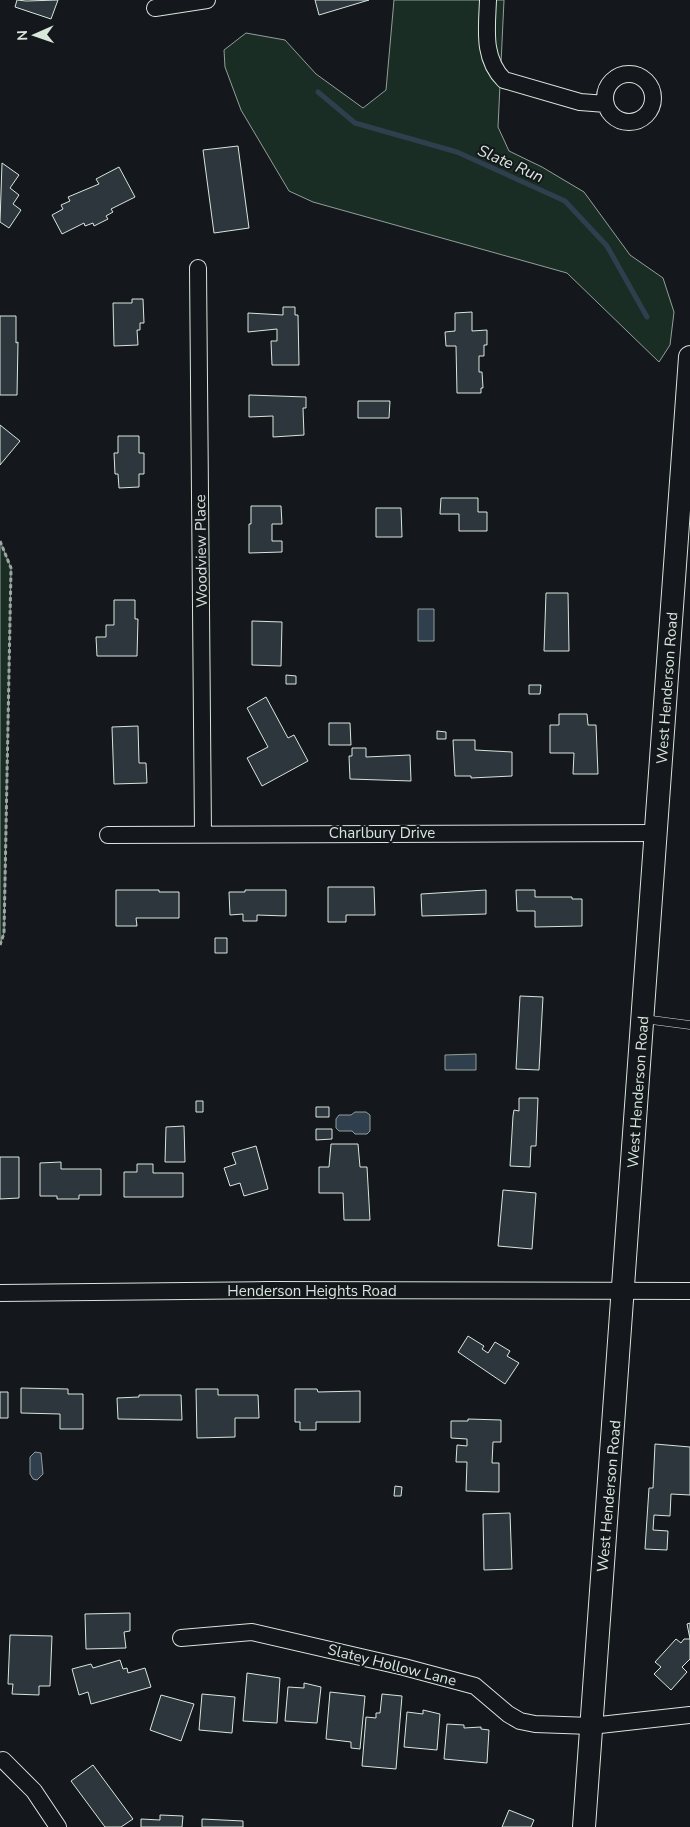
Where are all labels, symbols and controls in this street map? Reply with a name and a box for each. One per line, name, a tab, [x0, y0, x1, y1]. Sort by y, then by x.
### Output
north arrow	[10, 10, 60, 60]
text: N	[13, 30, 32, 41]
water label: Slate Run	[474, 140, 547, 188]
street label: Woodview Place	[190, 494, 212, 608]
street label: West Henderson Road	[652, 611, 682, 765]
street label: Charlbury Drive	[329, 823, 435, 843]
street label: West Henderson Road	[623, 1015, 653, 1169]
street label: Henderson Heights Road	[227, 1281, 397, 1301]
street label: West Henderson Road	[592, 1419, 626, 1573]
street label: Slatey Hollow Lane	[325, 1639, 459, 1691]

